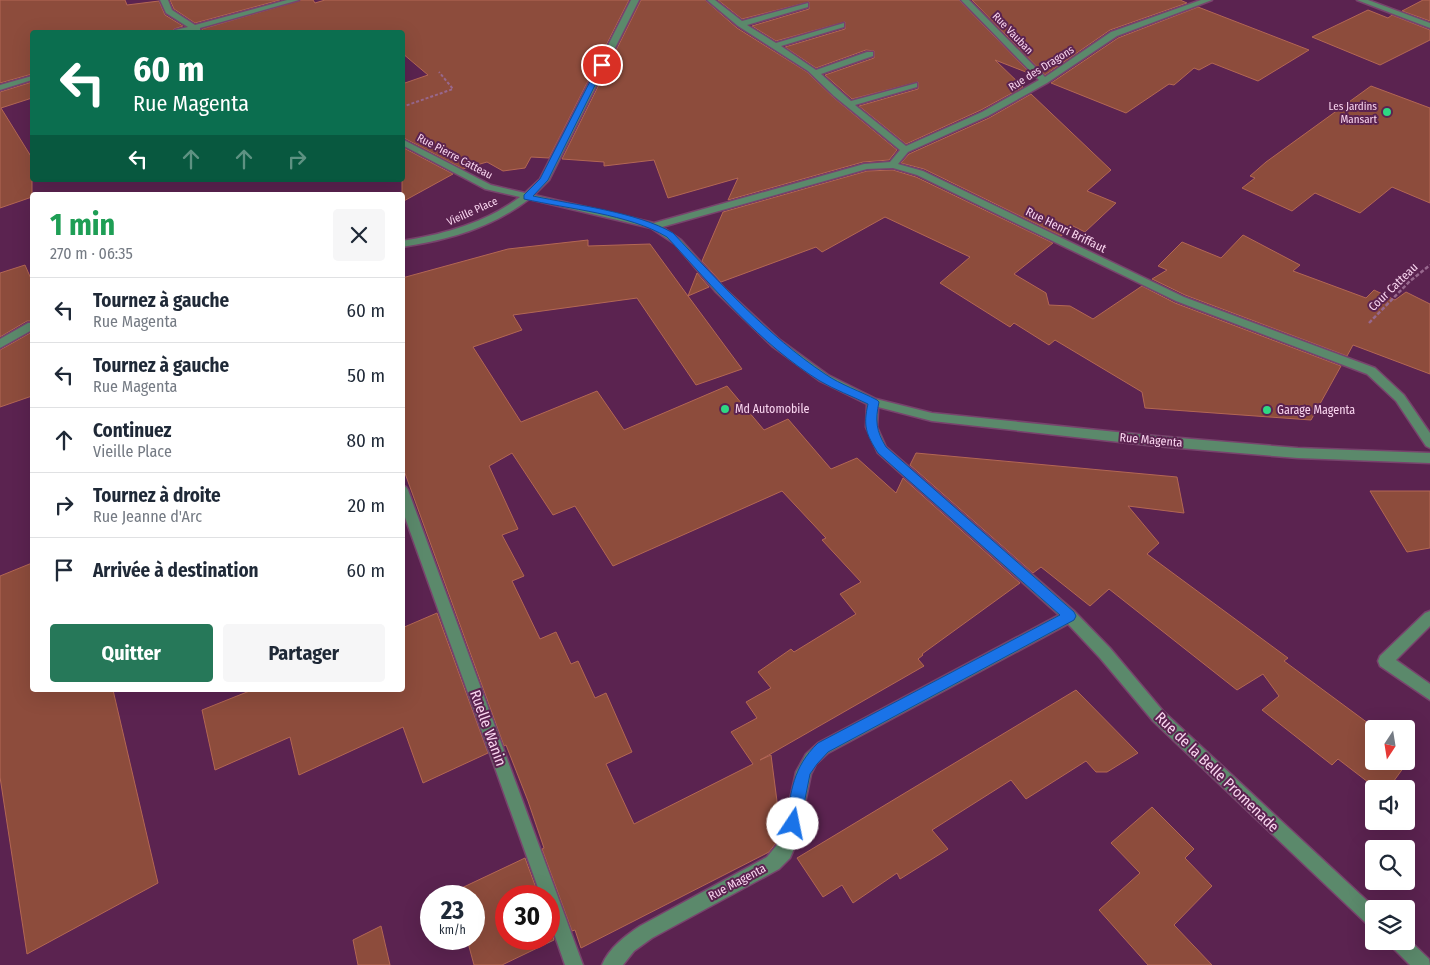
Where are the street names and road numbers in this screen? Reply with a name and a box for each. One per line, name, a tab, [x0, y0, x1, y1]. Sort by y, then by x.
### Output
street label: Rue Vauban	[990, 10, 1036, 57]
street label: Rue des Dragons	[1006, 43, 1077, 94]
street label: Rue Pierre Catteau	[415, 131, 495, 182]
street label: Vieille Place	[445, 195, 500, 228]
street label: Rue Henri Briffaut	[1023, 204, 1109, 256]
street label: Cour Catteau	[1365, 260, 1421, 314]
street label: Rue Magenta	[1119, 430, 1183, 450]
street label: Ruelle Wanin	[466, 687, 510, 769]
street label: Rue de la Belle Promenade	[1151, 708, 1283, 836]
street label: Rue Magenta	[706, 861, 768, 903]

